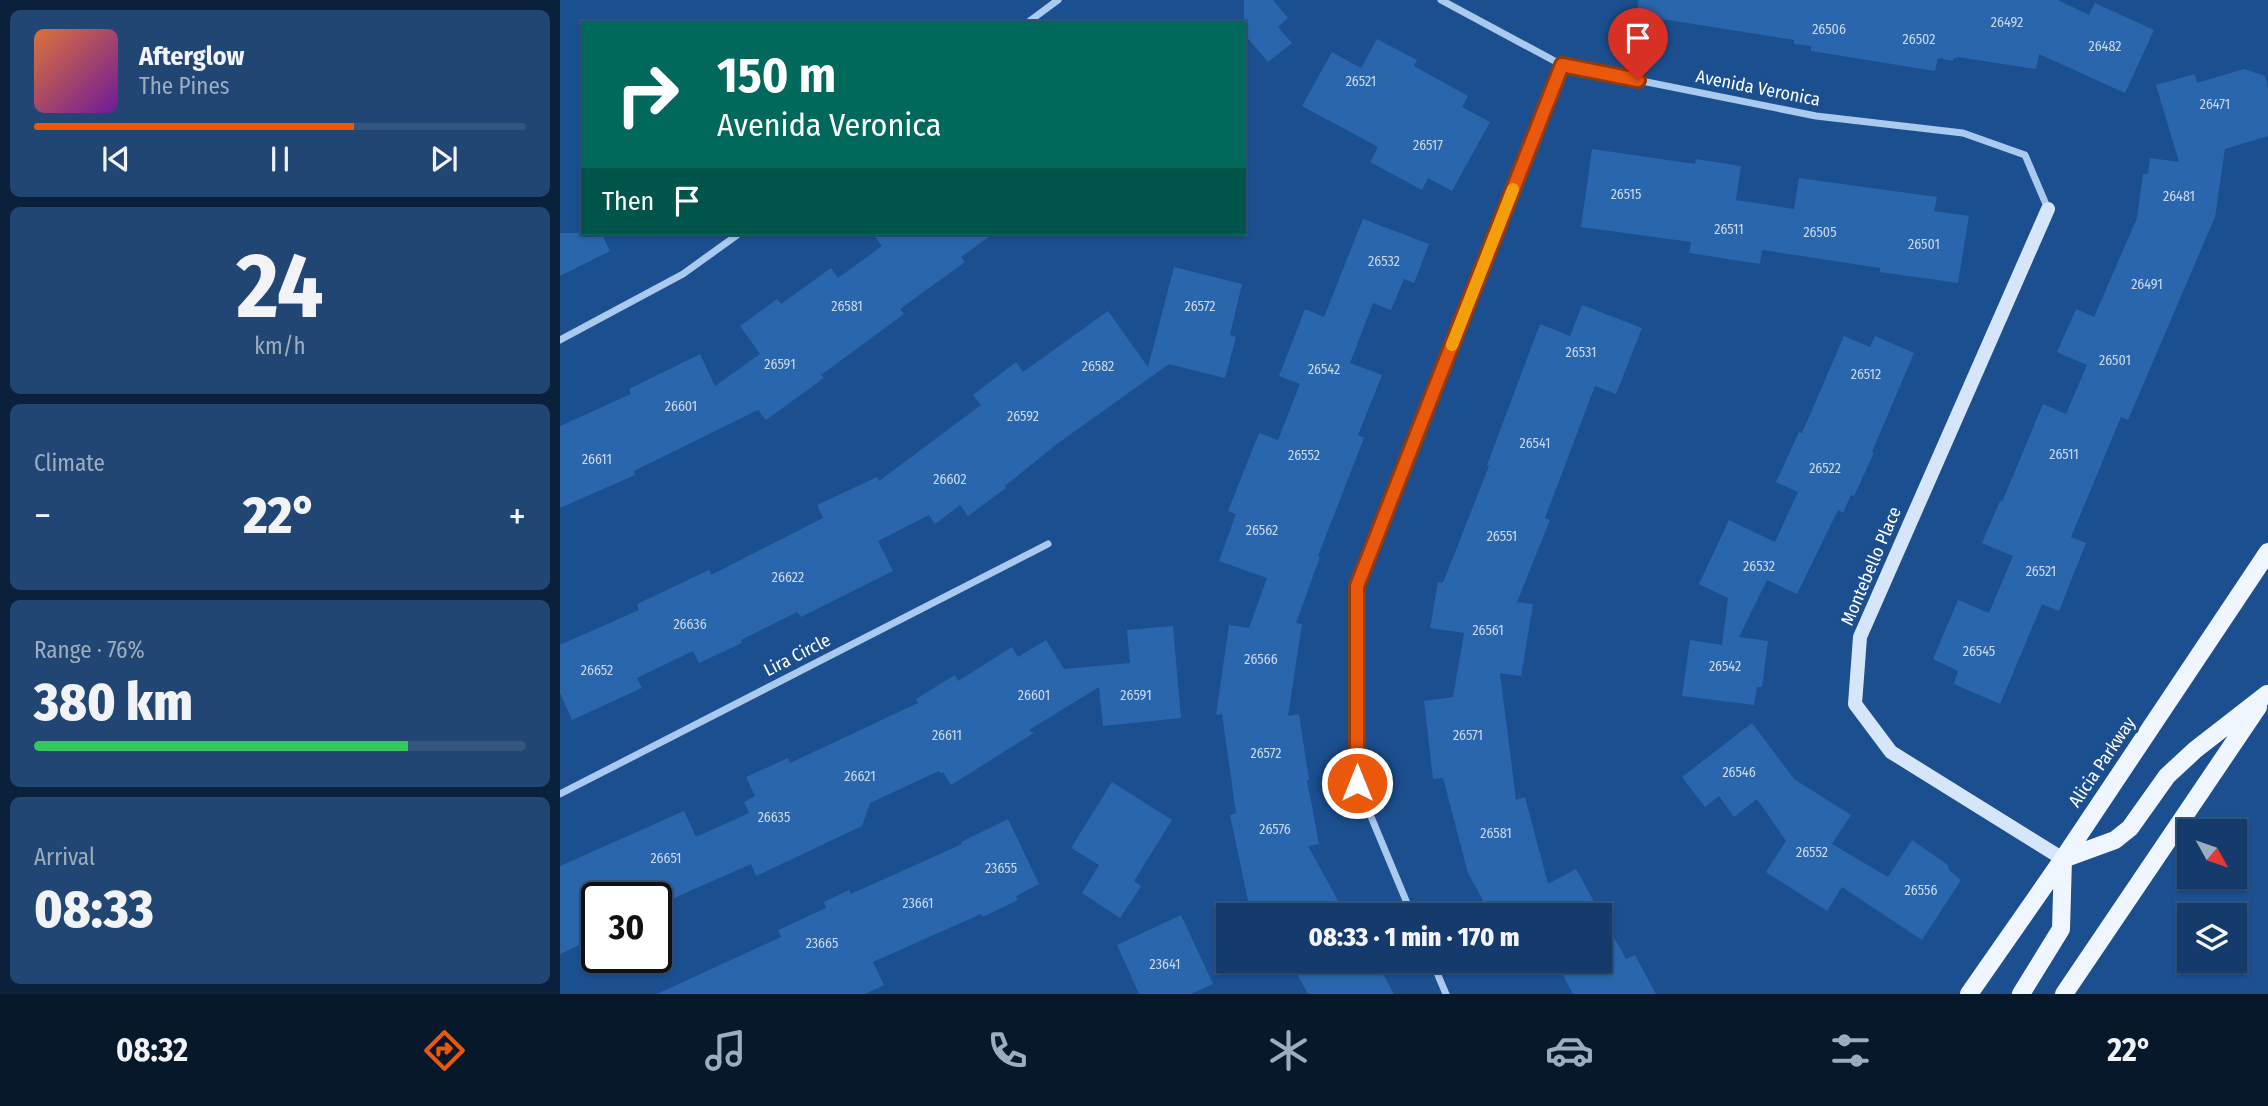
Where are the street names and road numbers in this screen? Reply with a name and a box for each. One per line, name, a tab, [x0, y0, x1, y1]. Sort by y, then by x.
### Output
street label: Avenida Veronica	[1694, 65, 1822, 111]
street label: Montebello Place	[1836, 503, 1906, 629]
street label: Lira Circle	[760, 629, 834, 681]
street label: Alicia Parkway	[2064, 713, 2140, 811]

